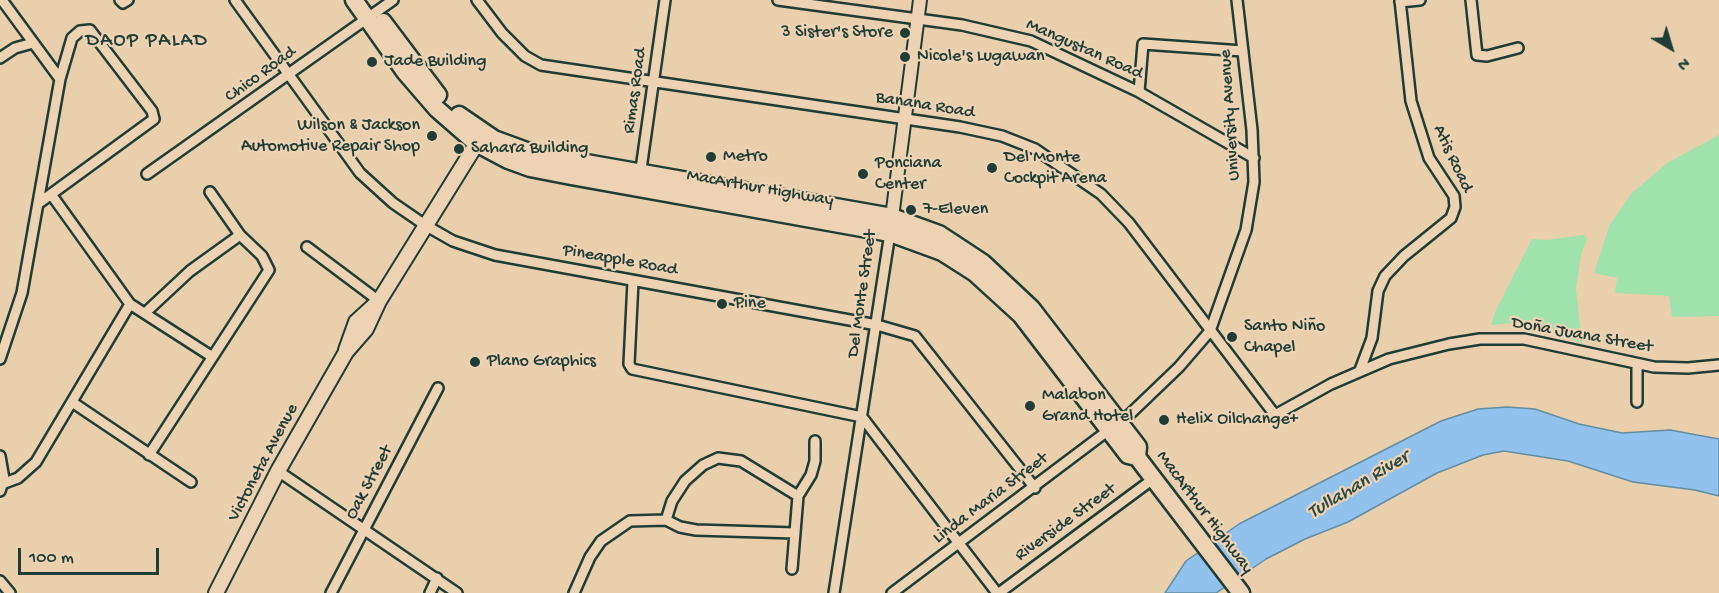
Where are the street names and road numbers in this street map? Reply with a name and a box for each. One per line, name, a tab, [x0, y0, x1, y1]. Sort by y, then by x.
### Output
street label: Mangustan Road	[1022, 15, 1146, 85]
street label: Chico Road	[221, 42, 301, 108]
street label: Rimas Road	[619, 47, 653, 135]
street label: University Avenue	[1216, 49, 1246, 181]
street label: Banana Road	[874, 88, 976, 124]
street label: Atis Road	[1427, 122, 1477, 196]
street label: MacArthur Highway	[685, 165, 835, 213]
street label: Del Monte Street	[843, 229, 883, 359]
street label: Pineapple Road	[561, 240, 679, 282]
street label: Doña Juana Street	[1510, 313, 1654, 359]
street label: Victoneta Avenue	[224, 400, 304, 526]
street label: Oak Street	[341, 442, 399, 524]
street label: MacArthur Highway	[1151, 447, 1257, 579]
street label: Linda Maria Street	[929, 449, 1053, 549]
street label: Riverside Street	[1011, 479, 1121, 567]

